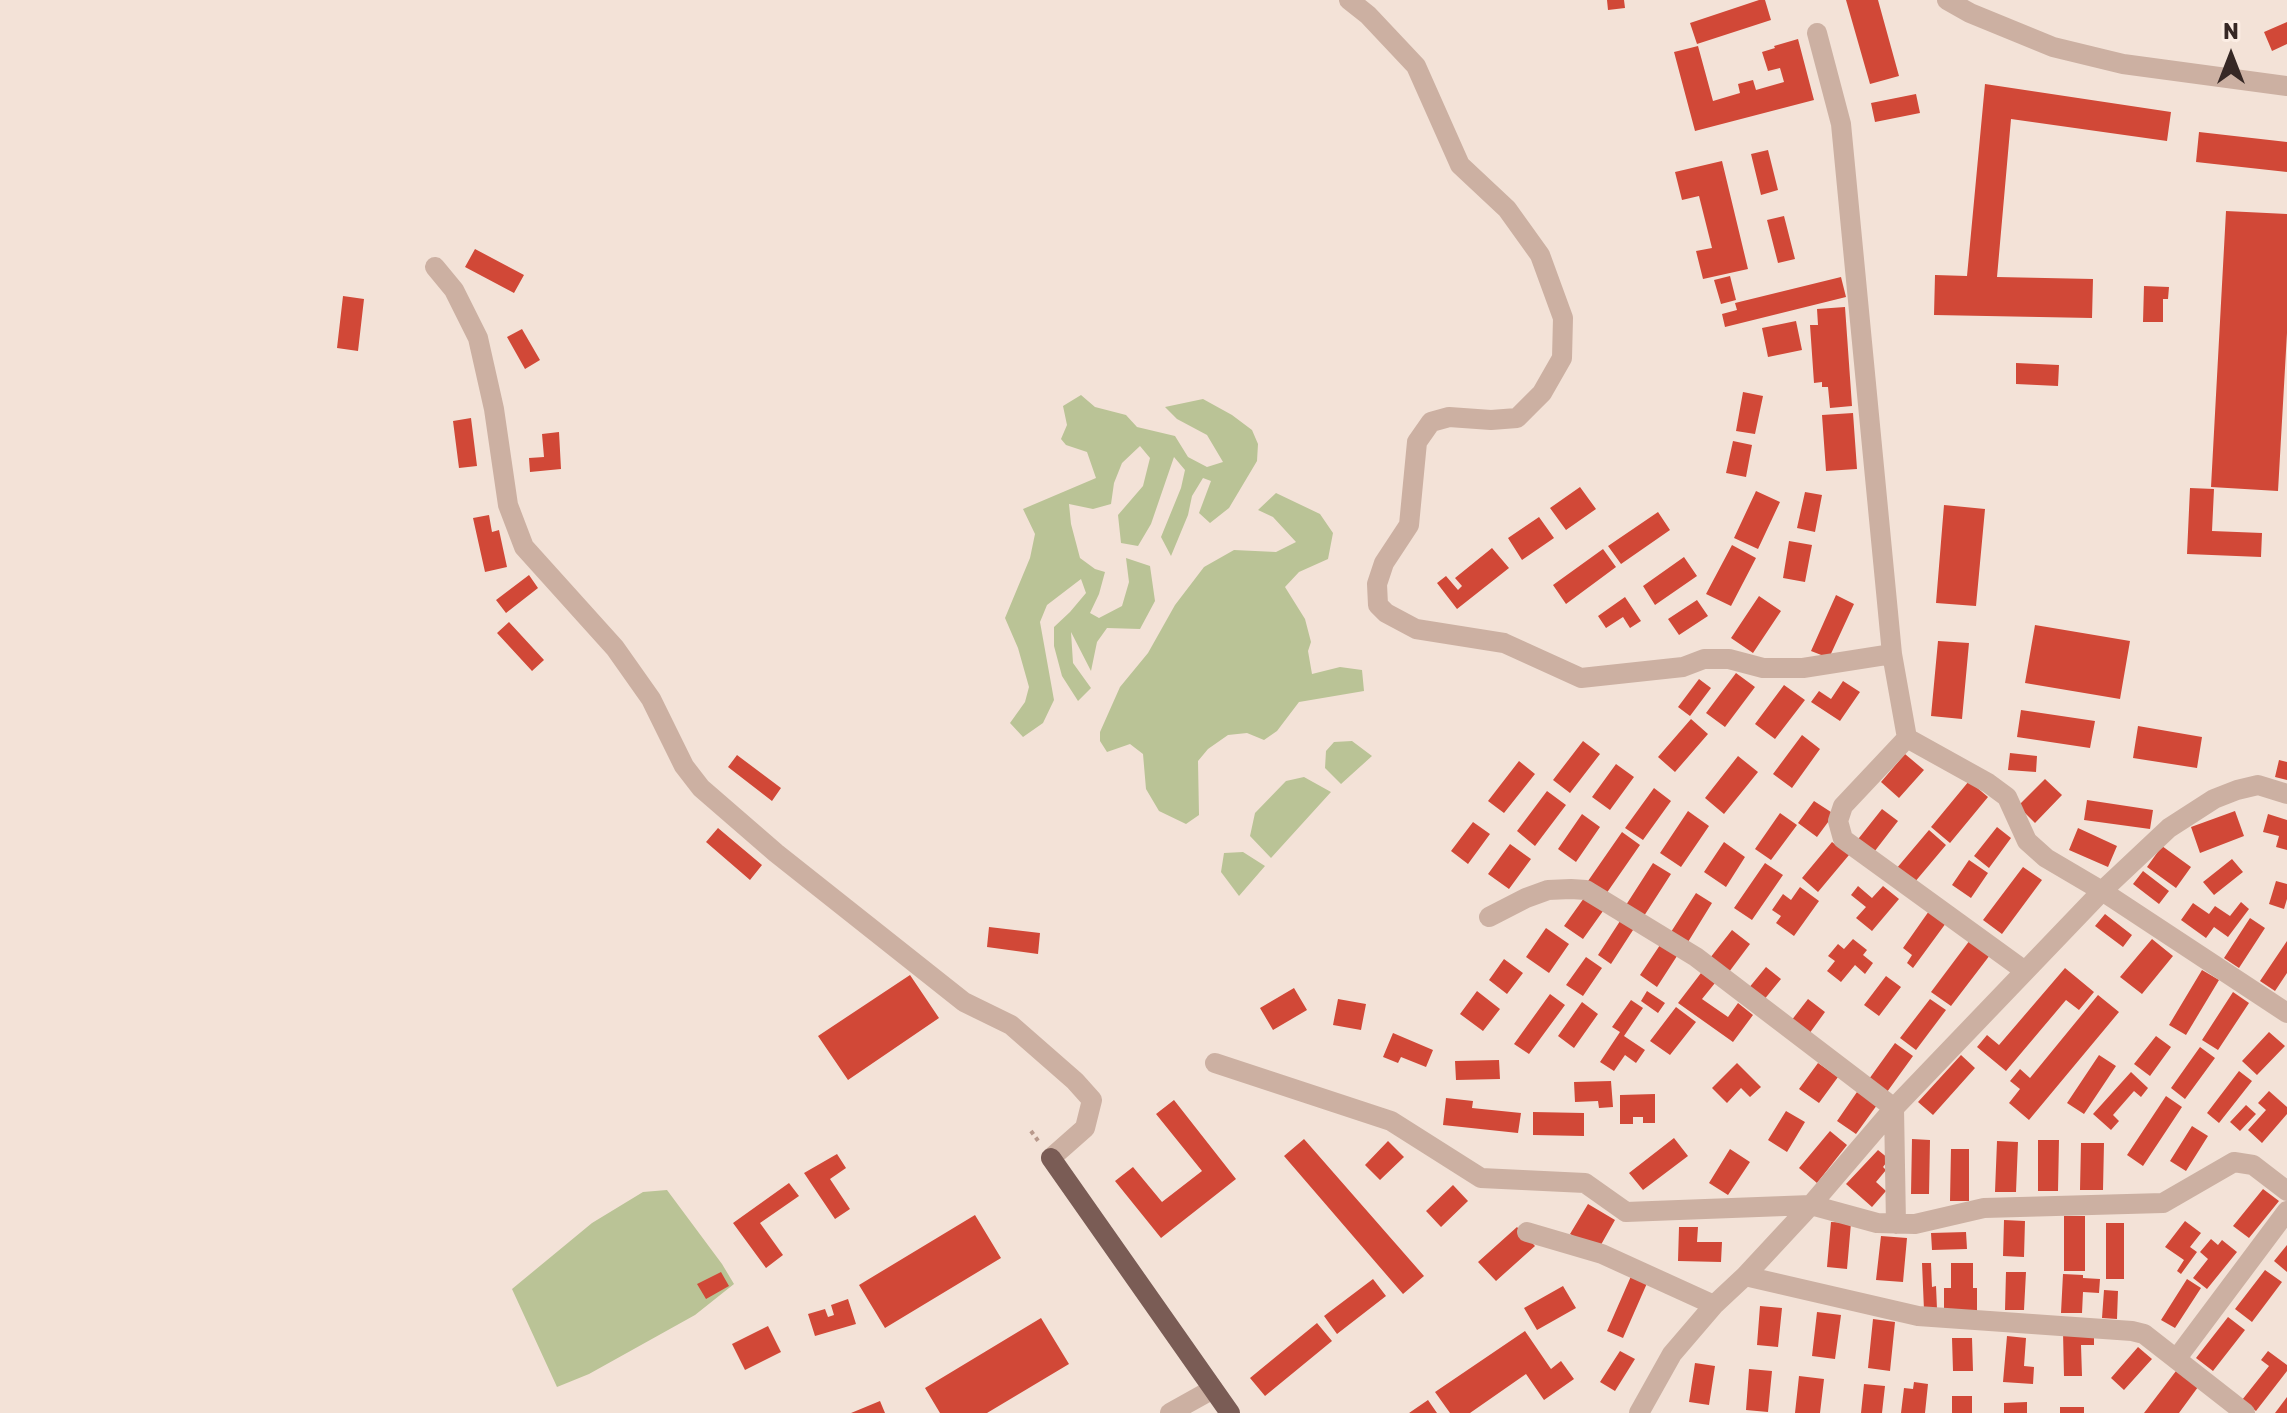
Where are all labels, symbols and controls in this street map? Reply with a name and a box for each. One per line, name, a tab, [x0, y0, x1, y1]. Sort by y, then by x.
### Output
north arrow	[2191, 16, 2271, 96]
text: N	[2223, 18, 2239, 45]

